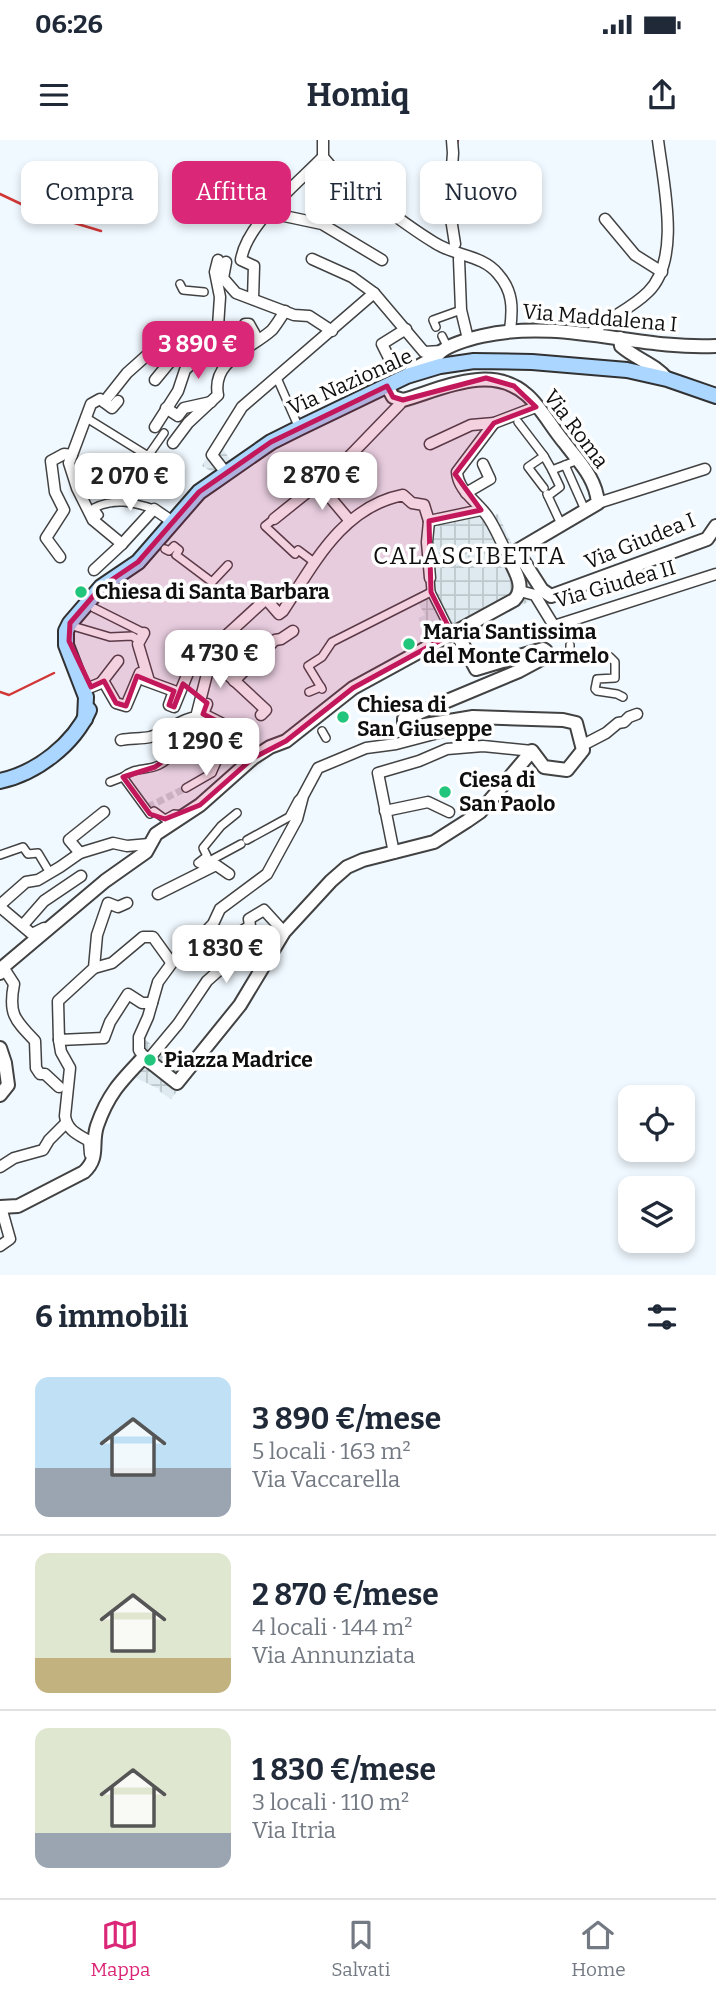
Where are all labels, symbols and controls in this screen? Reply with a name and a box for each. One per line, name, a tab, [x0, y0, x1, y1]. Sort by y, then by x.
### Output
text: 06:26	[35, 9, 103, 40]
icon: menu	[35, 76, 73, 114]
text: Homiq	[307, 76, 409, 114]
icon: share	[643, 76, 681, 114]
chip: Compra	[21, 161, 158, 224]
chip: Affitta	[172, 161, 291, 224]
chip: Filtri	[305, 161, 406, 224]
chip: Nuovo	[420, 161, 542, 224]
street label: Via Maddalena I	[522, 298, 678, 338]
pin: 3 890 €	[133, 322, 263, 381]
text: 3 890 €	[158, 330, 238, 358]
street label: Via Nazionale	[284, 343, 416, 421]
street label: Via Roma	[538, 384, 614, 474]
pin: 2 870 €	[257, 452, 387, 512]
pin: 2 070 €	[65, 454, 195, 513]
text: 2 870 €	[283, 461, 361, 489]
text: 2 070 €	[91, 462, 169, 490]
street label: Via Giudea I	[581, 507, 699, 575]
district label: CALASCIBETTA	[373, 542, 567, 570]
street label: Via Giudea II	[552, 554, 678, 614]
place label: Chiesa di Santa Barbara	[95, 579, 330, 605]
marker: Chiesa di Santa Barbara	[73, 584, 89, 600]
place label: Maria Santissima del Monte Carmelo	[423, 619, 609, 669]
pin: 4 730 €	[155, 630, 285, 690]
marker: Maria Santissima del Monte Carmelo	[401, 636, 417, 652]
text: 4 730 €	[181, 639, 259, 667]
place label: Chiesa di San Giuseppe	[357, 692, 492, 742]
marker: Chiesa di San Giuseppe	[335, 709, 351, 725]
pin: 1 290 €	[141, 718, 271, 778]
text: 1 290 €	[168, 727, 244, 755]
place label: Ciesa di San Paolo	[459, 767, 555, 817]
marker: Ciesa di San Paolo	[437, 784, 453, 800]
pin: 1 830 €	[161, 926, 291, 985]
text: 1 830 €	[188, 934, 264, 962]
place label: Piazza Madrice	[164, 1047, 313, 1073]
marker: Piazza Madrice	[142, 1052, 158, 1068]
map controls	[618, 1085, 695, 1253]
button: locate	[618, 1085, 695, 1162]
button: layers	[618, 1176, 695, 1253]
icon: filters	[643, 1298, 681, 1336]
text: 6 immobili	[35, 1299, 188, 1335]
text: 3 890 €/mese	[252, 1401, 441, 1437]
icon: home	[91, 1405, 175, 1489]
text: 5 locali · 163 m²	[252, 1437, 411, 1465]
text: Via Vaccarella	[252, 1465, 400, 1493]
text: 2 870 €/mese	[252, 1577, 439, 1613]
icon: home	[91, 1581, 175, 1665]
text: 4 locali · 144 m²	[252, 1613, 412, 1641]
text: Via Annunziata	[252, 1641, 415, 1669]
text: 1 830 €/mese	[252, 1752, 436, 1788]
icon: home	[91, 1756, 175, 1840]
text: 3 locali · 110 m²	[252, 1788, 409, 1816]
text: Via Itria	[252, 1816, 336, 1844]
tab: Mappa	[90, 1916, 150, 1981]
tab: Salvati	[331, 1916, 390, 1981]
tab: Home	[571, 1916, 626, 1981]

